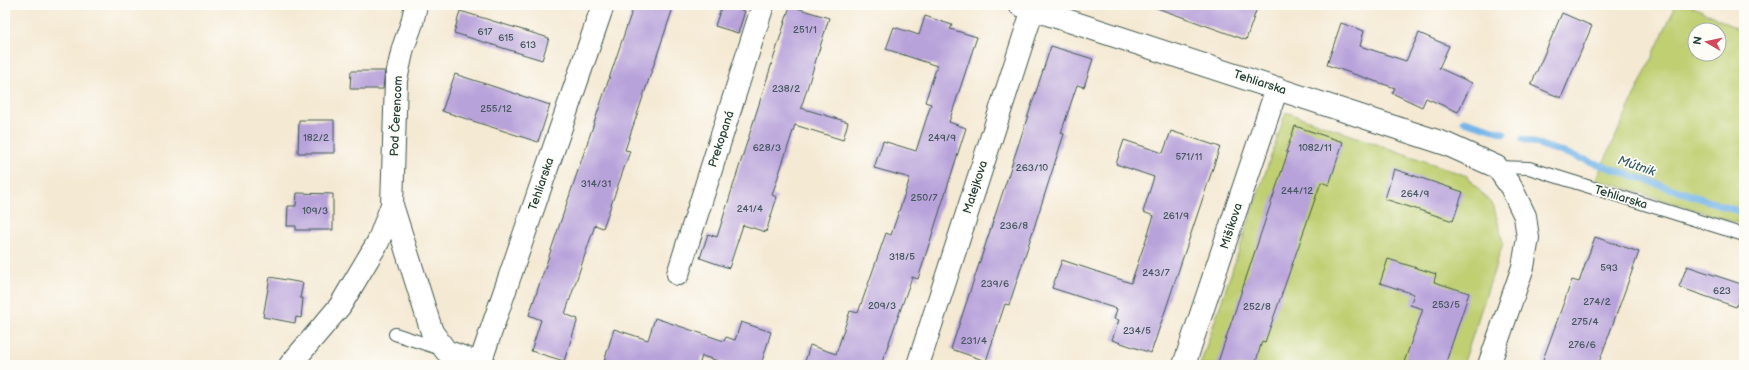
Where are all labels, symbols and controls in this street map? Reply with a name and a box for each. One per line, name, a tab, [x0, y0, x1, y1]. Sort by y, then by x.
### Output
north arrow	[1687, 22, 1727, 62]
house number: 251/1	[793, 24, 817, 36]
house number: 617	[478, 26, 493, 38]
house number: 615	[498, 32, 514, 44]
text: N	[1691, 35, 1705, 46]
house number: 613	[520, 39, 536, 51]
street label: Tehliarska	[1232, 67, 1288, 98]
street label: Pod Čerencom	[385, 75, 406, 157]
house number: 238/2	[772, 83, 800, 95]
house number: 255/12	[480, 103, 512, 115]
street label: Prekopaná	[705, 109, 738, 169]
house number: 182/2	[303, 132, 329, 144]
house number: 249/9	[928, 132, 956, 144]
house number: 628/3	[753, 142, 781, 154]
house number: 1082/11	[1298, 142, 1332, 154]
house number: 571/11	[1176, 151, 1203, 163]
water label: Mútnik	[1616, 152, 1658, 180]
street label: Tehliarska	[525, 156, 558, 212]
street label: Matejkova	[960, 158, 991, 216]
house number: 263/10	[1016, 162, 1048, 174]
house number: 314/31	[581, 178, 611, 190]
street label: Tehliarska	[1592, 182, 1649, 213]
house number: 244/12	[1281, 185, 1313, 197]
house number: 264/9	[1401, 188, 1429, 200]
house number: 250/7	[911, 192, 938, 204]
street label: Mišíkova	[1217, 201, 1246, 251]
house number: 241/4	[737, 203, 763, 215]
house number: 109/3	[302, 205, 328, 217]
house number: 261/9	[1163, 210, 1189, 222]
house number: 236/8	[1000, 220, 1028, 232]
house number: 318/5	[889, 251, 915, 263]
house number: 593	[1600, 262, 1618, 274]
house number: 243/7	[1142, 267, 1170, 279]
house number: 239/6	[981, 278, 1009, 290]
house number: 623	[1713, 285, 1731, 297]
house number: 274/2	[1583, 296, 1611, 308]
house number: 253/5	[1432, 299, 1460, 311]
house number: 209/3	[868, 300, 896, 312]
house number: 252/8	[1243, 301, 1271, 313]
house number: 275/4	[1571, 316, 1599, 328]
house number: 234/5	[1123, 325, 1151, 337]
house number: 231/4	[961, 335, 987, 347]
house number: 276/6	[1568, 339, 1596, 351]

